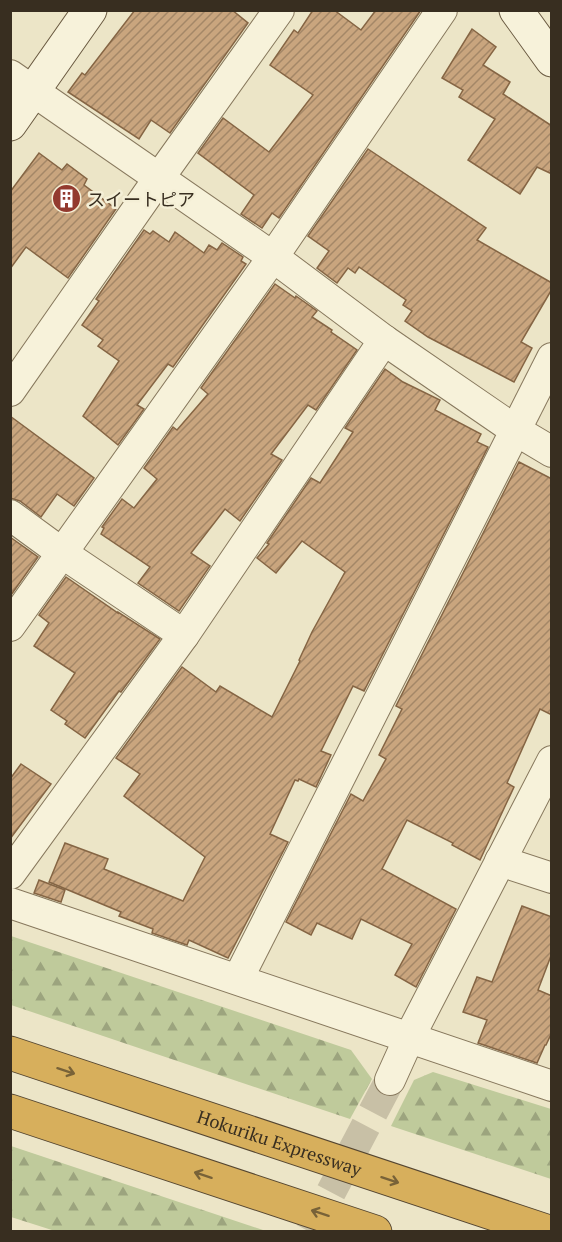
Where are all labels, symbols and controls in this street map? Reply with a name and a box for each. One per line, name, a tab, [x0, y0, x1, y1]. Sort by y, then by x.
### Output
building icon: スイートピア	[50, 183, 82, 215]
place label: スイートピア	[87, 187, 195, 211]
one-way arrow	[56, 1067, 75, 1078]
street label: Hokuriku Expressway	[194, 1104, 366, 1181]
one-way arrow	[194, 1169, 213, 1180]
one-way arrow	[380, 1175, 399, 1186]
one-way arrow	[311, 1207, 330, 1218]

